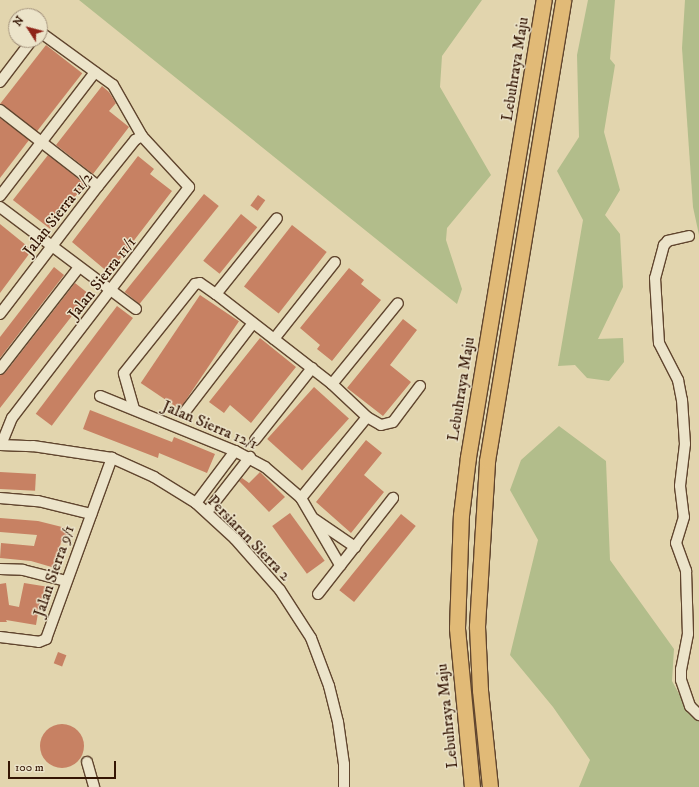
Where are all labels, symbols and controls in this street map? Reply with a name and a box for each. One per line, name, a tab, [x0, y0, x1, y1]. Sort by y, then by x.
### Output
north arrow	[8, 8, 48, 48]
text: N	[11, 14, 27, 29]
street label: Lebuhraya Maju	[497, 16, 533, 122]
street label: Jalan Sierra 11/2	[19, 168, 97, 260]
street label: Jalan Sierra 11/1	[64, 233, 140, 323]
street label: Lebuhraya Maju	[443, 336, 479, 442]
street label: Jalan Sierra 12/1	[160, 396, 260, 454]
street label: Persiaran Sierra 2	[203, 491, 295, 585]
street label: Jalan Sierra 9/1	[29, 523, 79, 619]
street label: Lebuhraya Maju	[432, 663, 462, 769]
scale bar	[10, 753, 118, 779]
text: 100 m	[15, 760, 44, 775]

